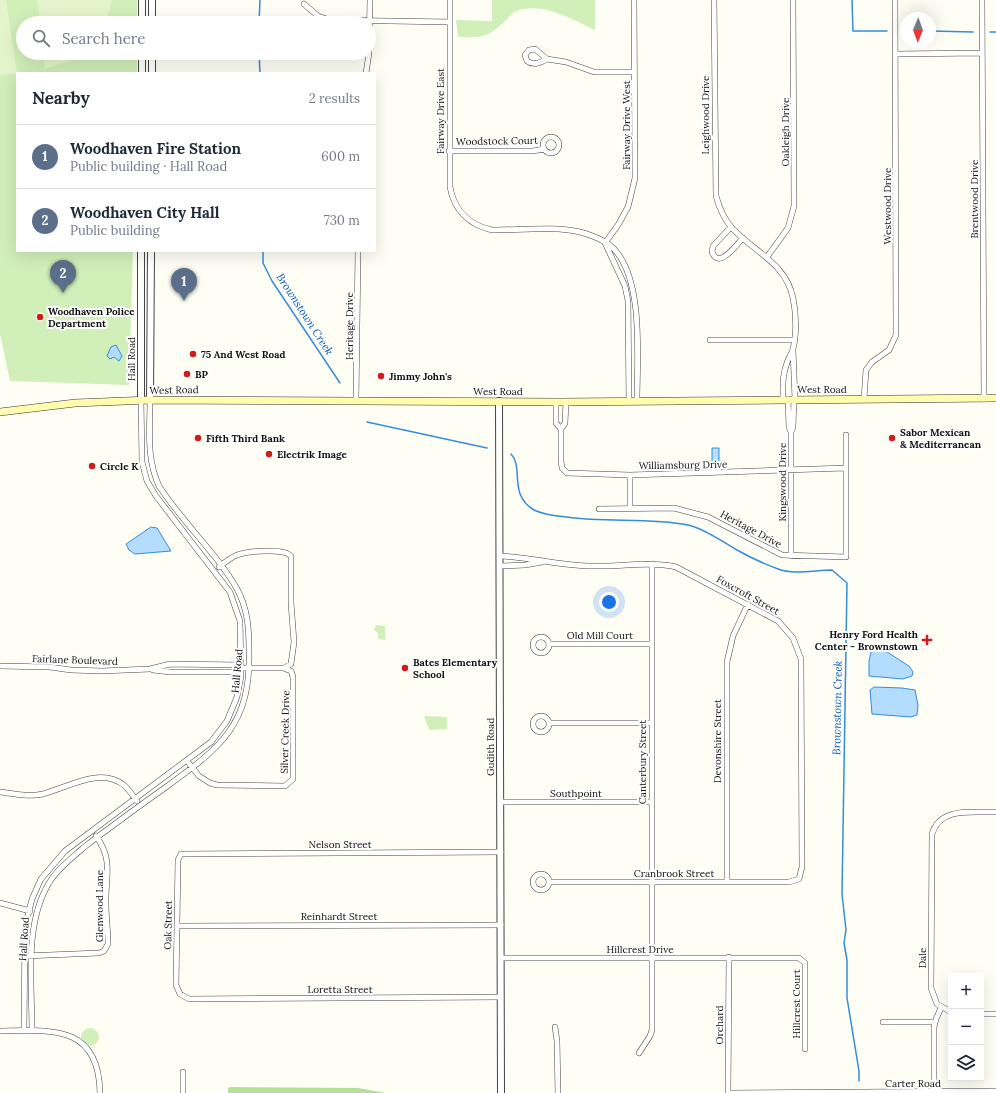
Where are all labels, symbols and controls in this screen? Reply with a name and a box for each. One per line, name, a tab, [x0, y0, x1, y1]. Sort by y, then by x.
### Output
north arrow	[900, 12, 936, 48]
search box	[16, 16, 376, 60]
icon: search	[30, 27, 52, 49]
text: Search here	[62, 29, 145, 48]
street label: Fairway Drive East	[434, 68, 447, 154]
street label: Leighwood Drive	[699, 75, 712, 154]
street label: Fairway Drive West	[620, 80, 633, 170]
text: Nearby	[32, 87, 90, 109]
text: 2 results	[309, 90, 360, 107]
street label: Oakleigh Drive	[779, 97, 792, 166]
street label: Woodstock Court	[456, 134, 538, 148]
text: Woodhaven Fire Station	[70, 139, 241, 158]
text: 1	[42, 148, 48, 165]
text: 600 m	[321, 148, 360, 165]
text: Public building · Hall Road	[70, 158, 227, 175]
street label: Brentwood Drive	[968, 159, 981, 239]
street label: Westwood Drive	[881, 167, 894, 244]
text: Woodhaven City Hall	[70, 203, 219, 222]
text: 2	[42, 212, 48, 229]
text: 730 m	[324, 212, 360, 229]
text: Public building	[70, 222, 160, 239]
pin: 2	[50, 260, 76, 293]
pin: 1	[171, 268, 197, 301]
water label: Brownstown Creek	[273, 271, 337, 358]
street label: Heritage Drive	[343, 291, 356, 360]
place label: Woodhaven Police Department	[48, 305, 135, 330]
marker: Woodhaven Police Department	[35, 312, 45, 322]
street label: Hall Road	[125, 337, 138, 381]
place label: 75 And West Road	[201, 348, 285, 361]
marker: 75 And West Road	[188, 349, 198, 359]
place label: BP	[195, 368, 209, 381]
marker: BP	[182, 369, 192, 379]
place label: Jimmy John's	[389, 370, 452, 383]
marker: Jimmy John's	[376, 371, 386, 381]
street label: West Road	[149, 383, 199, 397]
street label: West Road	[797, 383, 847, 396]
street label: West Road	[473, 385, 523, 398]
place label: Sabor Mexican & Mediterranean	[900, 426, 982, 451]
place label: Fifth Third Bank	[206, 432, 285, 445]
marker: Fifth Third Bank	[193, 433, 203, 443]
marker: Sabor Mexican & Mediterranean	[887, 433, 897, 443]
street label: Kingswood Drive	[776, 442, 789, 522]
place label: Electrik Image	[277, 448, 347, 461]
marker: Electrik Image	[264, 449, 274, 459]
street label: Williamsburg Drive	[638, 458, 728, 472]
place label: Circle K	[100, 460, 139, 473]
marker: Circle K	[87, 461, 97, 471]
street label: Heritage Drive	[718, 507, 785, 551]
street label: Foxcroft Street	[714, 572, 782, 618]
your location	[599, 592, 619, 612]
place label: Henry Ford Health Center - Brownstown	[815, 628, 919, 653]
street label: Old Mill Court	[567, 629, 633, 642]
marker: Henry Ford Health Center - Brownstown	[921, 634, 933, 646]
street label: Hall Road	[229, 648, 245, 694]
street label: Fairlane Boulevard	[32, 652, 118, 668]
place label: Bates Elementary School	[413, 656, 498, 681]
water label: Brownstown Creek	[829, 660, 845, 755]
marker: Bates Elementary School	[400, 663, 410, 673]
street label: Silver Creek Drive	[278, 690, 292, 774]
street label: Devonshire Street	[711, 699, 724, 783]
street label: Gudith Road	[484, 718, 497, 776]
street label: Canterbury Street	[636, 720, 649, 804]
street label: Southpoint	[550, 787, 602, 800]
street label: Nelson Street	[308, 838, 372, 851]
street label: Cranbrook Street	[634, 867, 714, 880]
street label: Glenwood Lane	[93, 869, 106, 942]
street label: Oak Street	[161, 900, 175, 950]
street label: Reinhardt Street	[301, 910, 377, 923]
street label: Hall Road	[16, 917, 32, 961]
street label: Hillcrest Drive	[606, 943, 674, 956]
street label: Dale	[916, 947, 929, 968]
street label: Hillcrest Court	[790, 969, 803, 1039]
map controls	[948, 973, 984, 1081]
button: +	[948, 973, 984, 1009]
street label: Loretta Street	[307, 983, 373, 996]
street label: Orchard	[713, 1006, 726, 1044]
button: −	[948, 1009, 984, 1045]
button: layers	[948, 1045, 984, 1081]
street label: Carter Road	[885, 1077, 941, 1090]

